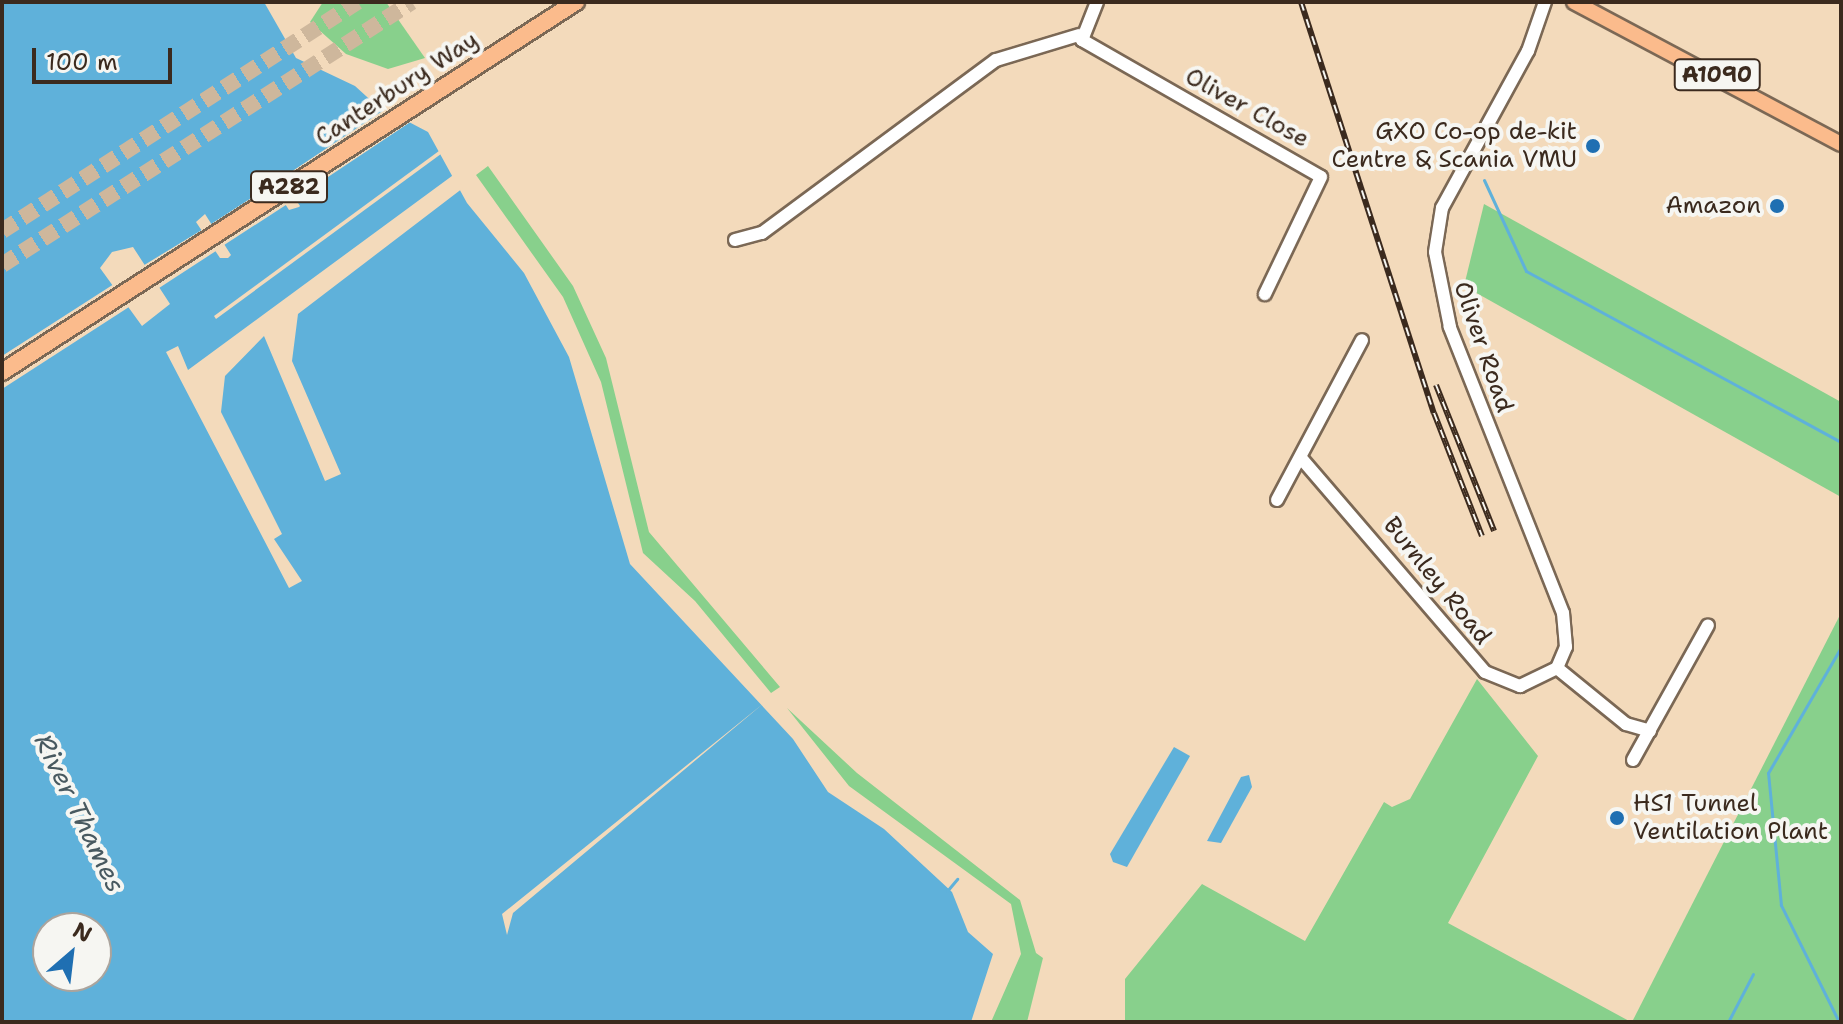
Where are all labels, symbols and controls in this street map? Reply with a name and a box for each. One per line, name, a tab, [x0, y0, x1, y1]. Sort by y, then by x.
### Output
street label: Canterbury Way	[310, 26, 484, 152]
scale bar	[36, 32, 176, 82]
text: 100 m	[46, 46, 118, 78]
road number: A1090	[1673, 57, 1761, 93]
street label: Oliver Close	[1180, 62, 1314, 154]
place label: GXO Co-op de-kit Centre & Scania VMU	[1331, 118, 1577, 174]
marker: GXO Co-op de-kit Centre & Scania VMU	[1584, 137, 1602, 155]
road number: A282	[249, 169, 329, 205]
place label: Amazon	[1665, 192, 1761, 220]
marker: Amazon	[1768, 197, 1786, 215]
street label: Oliver Road	[1447, 278, 1519, 416]
street label: Burnley Road	[1377, 512, 1497, 650]
water label: River Thames	[28, 729, 132, 897]
place label: HS1 Tunnel Ventilation Plant	[1633, 790, 1828, 846]
marker: HS1 Tunnel Ventilation Plant	[1608, 809, 1626, 827]
north arrow	[32, 912, 112, 992]
text: N	[68, 915, 97, 949]

